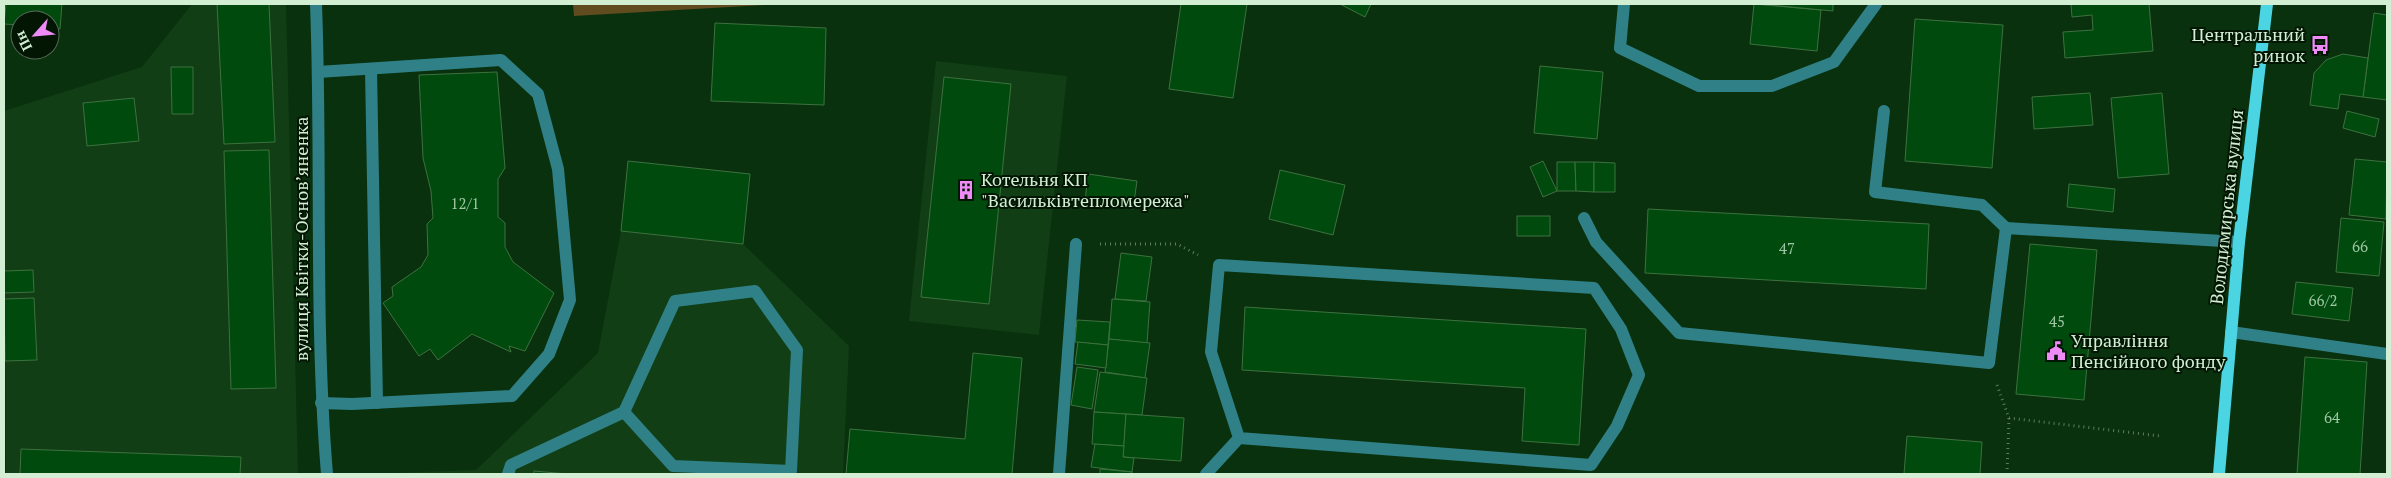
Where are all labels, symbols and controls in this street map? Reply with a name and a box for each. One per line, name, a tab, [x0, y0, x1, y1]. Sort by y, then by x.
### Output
north arrow	[10, 10, 60, 60]
place label: Центральний ринок	[2192, 22, 2305, 67]
text: Пн	[10, 28, 36, 54]
bus stop icon: Центральний ринок	[2309, 34, 2331, 56]
street label: Володимирська вулиця	[2204, 108, 2248, 306]
street label: вулиця Квітки-Основʼяненка	[289, 117, 313, 361]
place label: Котельня КП "Васильківтепломережа"	[981, 167, 1190, 212]
building icon: Котельня КП "Васильківтепломережа"	[955, 179, 977, 201]
house number: 12/1	[450, 193, 480, 213]
house number: 66	[2352, 236, 2368, 256]
house number: 47	[1779, 238, 1795, 258]
house number: 66/2	[2308, 290, 2338, 310]
house number: 45	[2049, 311, 2065, 331]
place label: Управління Пенсійного фонду	[2071, 328, 2226, 373]
public building icon: Управління Пенсійного фонду	[2045, 340, 2067, 362]
house number: 64	[2324, 407, 2340, 427]

